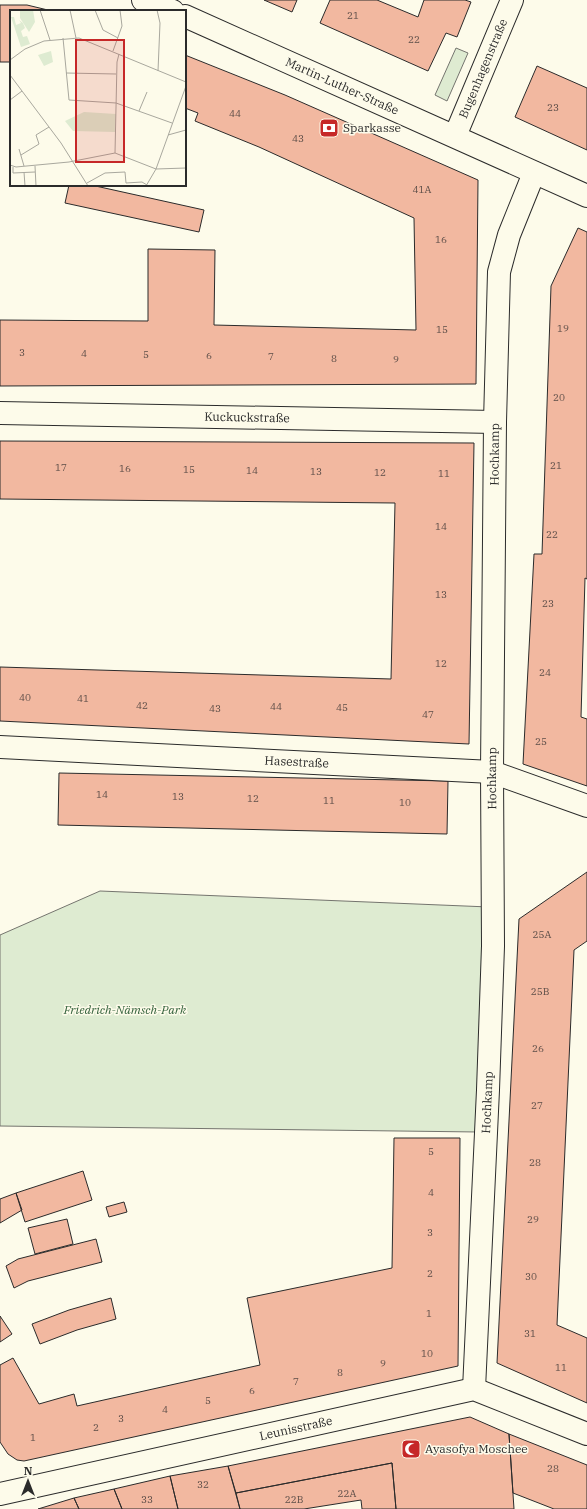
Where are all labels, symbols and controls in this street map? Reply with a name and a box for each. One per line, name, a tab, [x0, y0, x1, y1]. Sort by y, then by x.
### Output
house number: 21	[347, 9, 359, 22]
inset map	[10, 10, 186, 186]
street label: Bugenhagenstraße	[455, 16, 510, 121]
house number: 22	[408, 33, 420, 46]
street label: Martin-Luther-Straße	[283, 54, 401, 118]
house number: 23	[547, 101, 559, 114]
house number: 44	[229, 107, 241, 120]
bank icon: Sparkasse	[318, 117, 340, 139]
place label: Sparkasse	[343, 120, 401, 135]
house number: 43	[292, 132, 304, 145]
house number: 41A	[413, 183, 432, 196]
house number: 16	[435, 233, 447, 246]
house number: 19	[557, 322, 569, 335]
house number: 15	[436, 323, 448, 336]
house number: 3	[19, 346, 25, 359]
house number: 4	[81, 347, 87, 360]
house number: 5	[143, 348, 149, 361]
house number: 6	[206, 349, 212, 362]
house number: 7	[268, 350, 274, 363]
house number: 8	[331, 352, 337, 365]
house number: 9	[393, 353, 399, 366]
house number: 20	[553, 391, 565, 404]
street label: Kuckuckstraße	[204, 409, 290, 425]
street label: Hochkamp	[486, 423, 502, 486]
house number: 21	[550, 459, 562, 472]
house number: 17	[55, 461, 67, 474]
house number: 16	[119, 462, 131, 475]
house number: 15	[183, 463, 195, 476]
house number: 14	[246, 464, 258, 477]
house number: 13	[310, 465, 322, 478]
house number: 12	[374, 466, 386, 479]
house number: 11	[438, 467, 450, 480]
house number: 14	[435, 520, 447, 533]
house number: 22	[546, 528, 558, 541]
house number: 13	[435, 588, 447, 601]
house number: 23	[542, 597, 554, 610]
house number: 12	[435, 657, 447, 670]
house number: 24	[539, 666, 551, 679]
house number: 40	[19, 691, 31, 704]
house number: 41	[77, 692, 89, 705]
house number: 42	[136, 699, 148, 712]
house number: 44	[270, 700, 282, 713]
house number: 45	[336, 701, 348, 714]
house number: 43	[209, 702, 221, 715]
house number: 47	[422, 708, 434, 721]
house number: 25	[535, 735, 547, 748]
street label: Hochkamp	[484, 747, 499, 810]
street label: Hasestraße	[264, 752, 329, 771]
house number: 14	[96, 788, 108, 801]
house number: 13	[172, 790, 184, 803]
house number: 12	[247, 792, 259, 805]
house number: 11	[323, 794, 335, 807]
house number: 10	[399, 796, 411, 809]
house number: 25A	[533, 928, 552, 941]
house number: 25B	[531, 985, 550, 998]
park label: Friedrich-Nämsch-Park	[63, 1002, 187, 1017]
house number: 26	[532, 1042, 544, 1055]
street label: Hochkamp	[478, 1071, 496, 1134]
house number: 27	[531, 1099, 543, 1112]
house number: 5	[428, 1145, 434, 1158]
house number: 28	[529, 1156, 541, 1169]
house number: 4	[428, 1186, 434, 1199]
house number: 29	[527, 1213, 539, 1226]
house number: 3	[427, 1226, 433, 1239]
house number: 2	[427, 1267, 433, 1280]
house number: 30	[525, 1270, 537, 1283]
house number: 1	[426, 1307, 432, 1320]
house number: 31	[524, 1327, 536, 1340]
house number: 10	[421, 1347, 433, 1360]
house number: 9	[380, 1357, 386, 1370]
house number: 11	[555, 1361, 567, 1374]
house number: 8	[337, 1366, 343, 1379]
house number: 7	[293, 1375, 299, 1388]
house number: 6	[249, 1384, 255, 1397]
house number: 5	[205, 1394, 211, 1407]
house number: 4	[162, 1403, 168, 1416]
house number: 3	[118, 1412, 124, 1425]
street label: Leunisstraße	[258, 1413, 334, 1443]
house number: 2	[93, 1421, 99, 1434]
house number: 1	[30, 1431, 36, 1444]
mosque icon: Ayasofya Moschee	[400, 1438, 422, 1460]
place label: Ayasofya Moschee	[425, 1441, 528, 1456]
north arrow	[8, 1461, 48, 1501]
house number: 28	[547, 1462, 559, 1475]
text: N	[24, 1464, 33, 1478]
house number: 32	[197, 1478, 209, 1491]
house number: 22A	[338, 1487, 357, 1500]
house number: 33	[141, 1493, 153, 1506]
house number: 22B	[285, 1493, 304, 1506]

